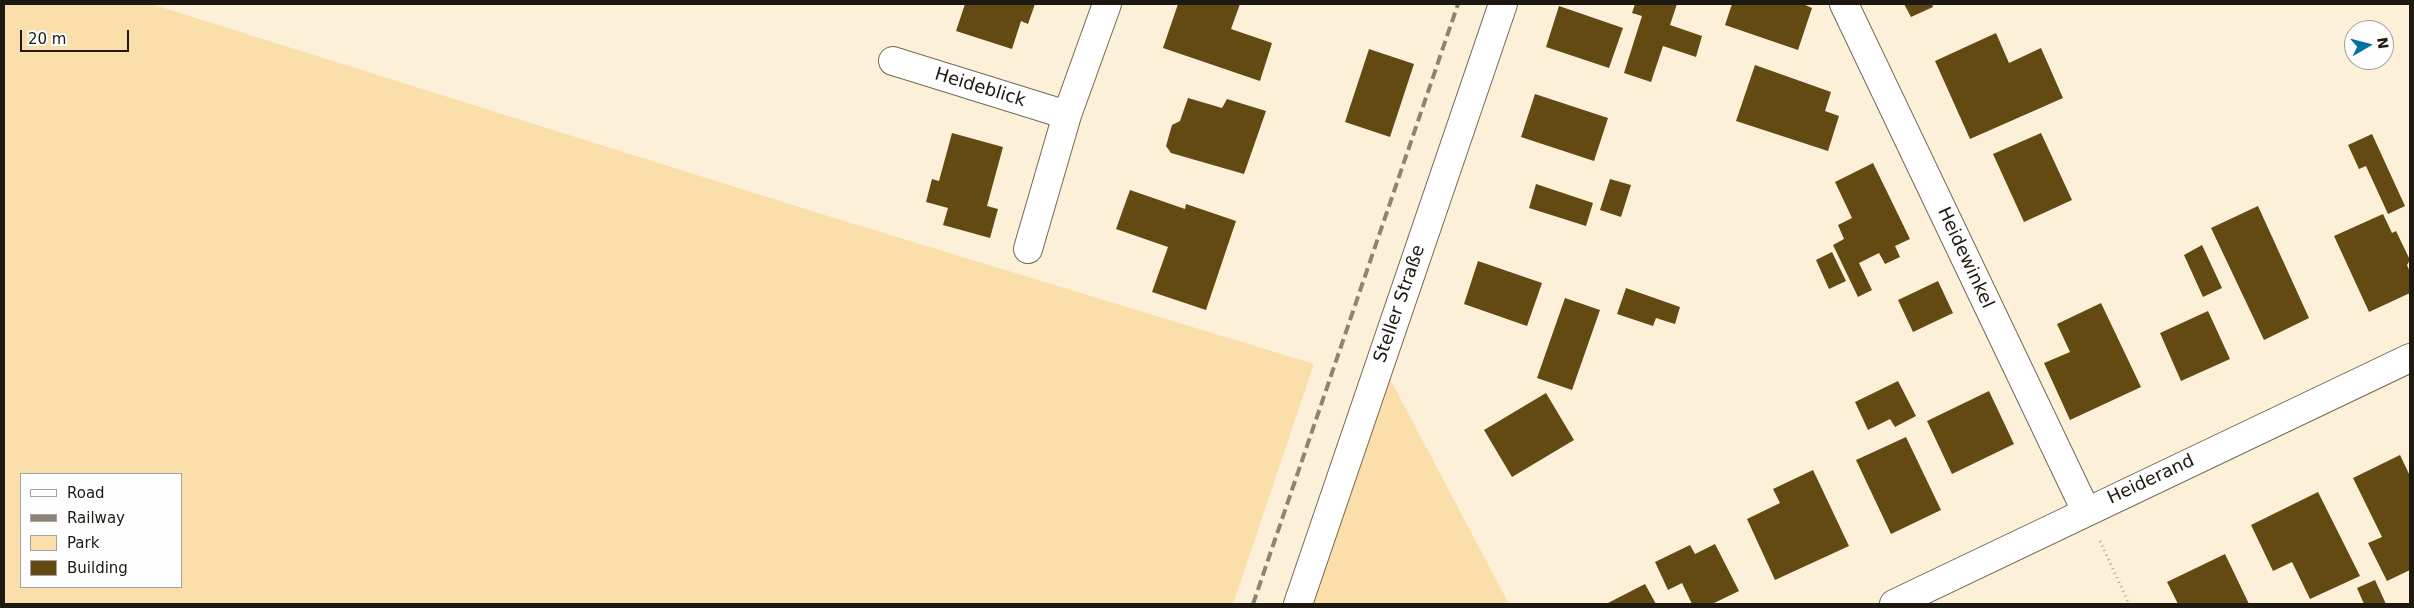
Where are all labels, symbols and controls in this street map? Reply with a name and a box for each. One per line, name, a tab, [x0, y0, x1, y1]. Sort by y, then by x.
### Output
scale bar	[22, 20, 131, 52]
north arrow	[2344, 20, 2394, 70]
text: 20 m	[28, 30, 66, 48]
text: N	[2374, 36, 2392, 50]
street label: Heideblick	[932, 64, 1028, 112]
street label: Heidewinkel	[1932, 204, 1998, 312]
street label: Steller Straße	[1370, 242, 1430, 366]
street label: Heiderand	[2104, 450, 2198, 510]
legend	[20, 473, 182, 588]
text: Road	[67, 484, 105, 502]
text: Railway	[67, 509, 125, 527]
text: Park	[67, 534, 99, 552]
text: Building	[67, 559, 128, 577]

